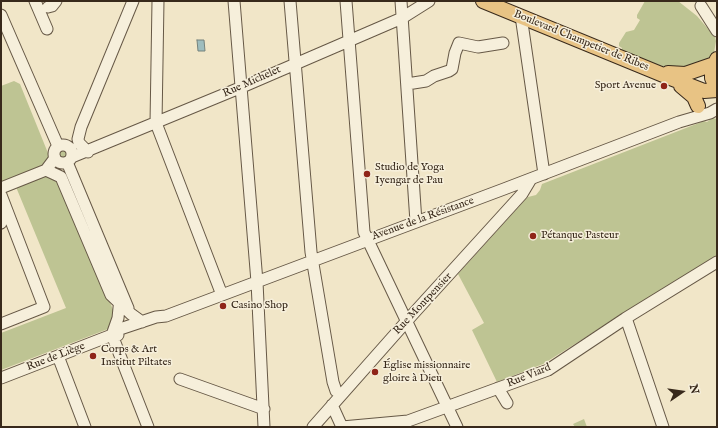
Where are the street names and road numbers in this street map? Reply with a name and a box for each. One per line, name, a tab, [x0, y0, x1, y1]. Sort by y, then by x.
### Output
street label: Boulevard Champetier de Ribes	[512, 8, 650, 74]
street label: Rue Michelet	[221, 63, 283, 101]
street label: Avenue de la Résistance	[370, 194, 476, 244]
street label: Rue Montpensier	[391, 270, 455, 338]
street label: Rue de Liège	[25, 340, 87, 374]
street label: Rue Viard	[505, 361, 553, 391]

